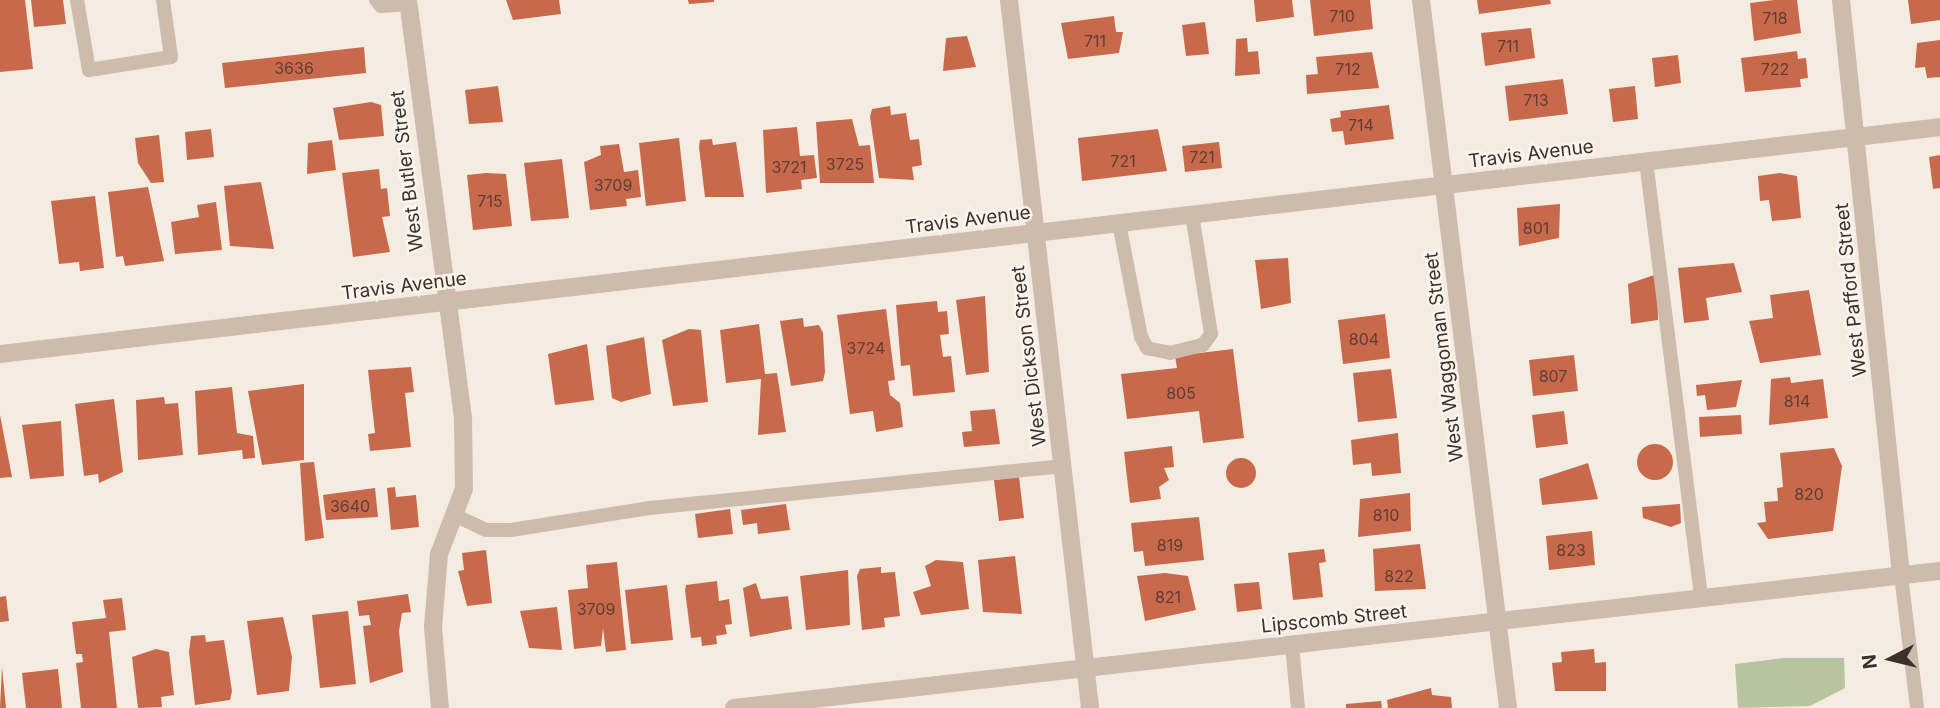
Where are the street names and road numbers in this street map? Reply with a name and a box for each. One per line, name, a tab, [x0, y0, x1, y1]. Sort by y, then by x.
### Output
street label: West Butler Street	[386, 89, 428, 253]
street label: Travis Avenue	[1467, 135, 1595, 173]
street label: Travis Avenue	[904, 201, 1032, 239]
street label: West Pafford Street	[1831, 202, 1871, 378]
street label: West Waggoman Street	[1420, 251, 1468, 463]
street label: West Dickson Street	[1007, 264, 1051, 448]
street label: Travis Avenue	[340, 267, 468, 305]
street label: Lipscomb Street	[1260, 600, 1408, 638]

